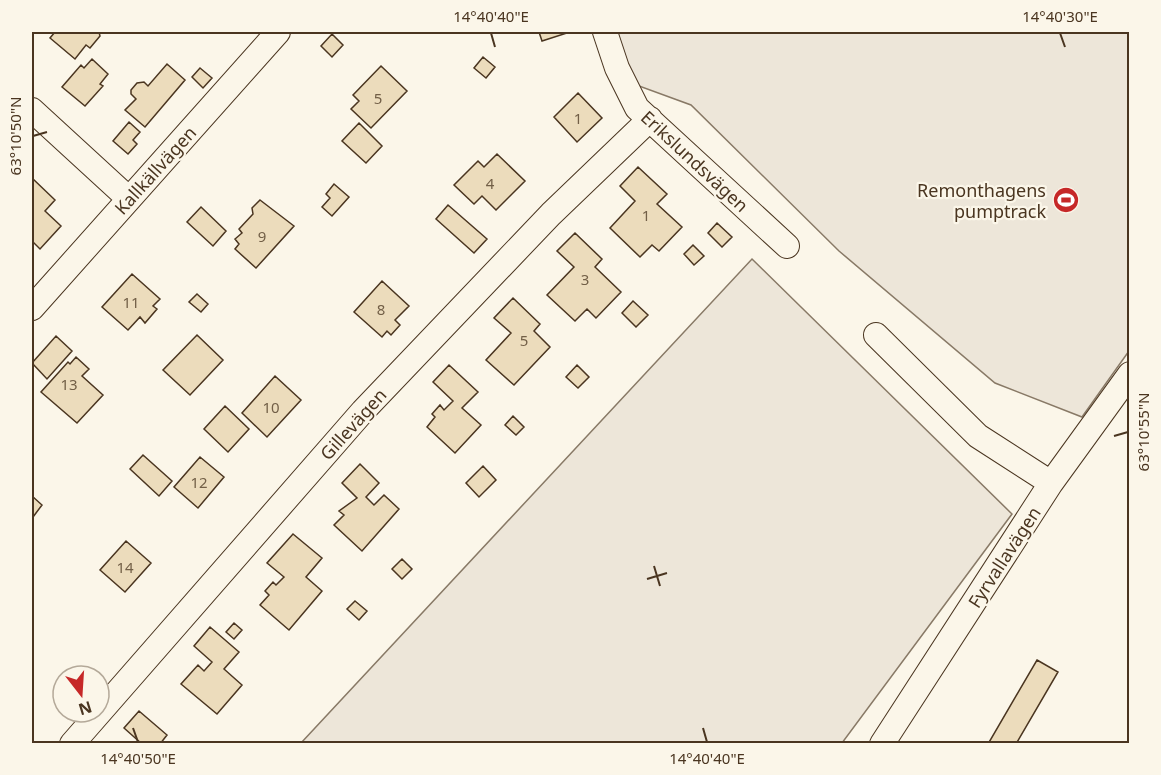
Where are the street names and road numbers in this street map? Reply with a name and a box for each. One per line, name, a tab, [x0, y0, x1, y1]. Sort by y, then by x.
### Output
street label: Erikslundsvägen	[636, 105, 754, 217]
street label: Kallkällvägen	[109, 121, 201, 219]
street label: Gillevägen	[314, 383, 392, 465]
street label: Fyrvallavägen	[962, 502, 1046, 612]

